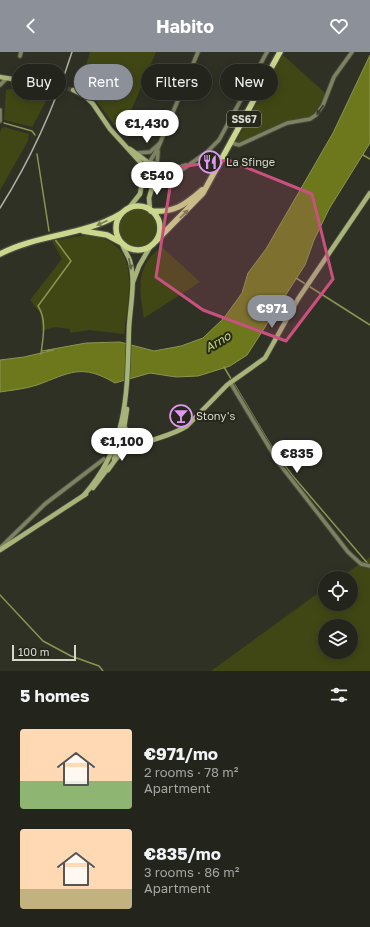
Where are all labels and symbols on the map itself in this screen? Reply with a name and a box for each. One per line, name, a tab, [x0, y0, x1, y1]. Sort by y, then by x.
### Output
one-way arrow	[316, 104, 324, 115]
pin: €1,430	[114, 110, 180, 144]
road number: SS67	[227, 111, 261, 127]
restaurant icon: La Sfinge	[197, 149, 223, 175]
place label: La Sfinge	[226, 155, 275, 168]
pin: €540	[133, 162, 181, 196]
one-way arrow	[179, 209, 189, 219]
one-way arrow	[96, 220, 108, 226]
one-way arrow	[127, 258, 133, 271]
pin: €971	[248, 295, 296, 329]
water label: Arno	[202, 328, 234, 355]
bar icon: Stony's	[168, 403, 194, 429]
place label: Stony's	[196, 409, 235, 422]
pin: €1,100	[89, 428, 155, 462]
pin: €835	[273, 440, 321, 474]
scale bar	[12, 643, 76, 662]

